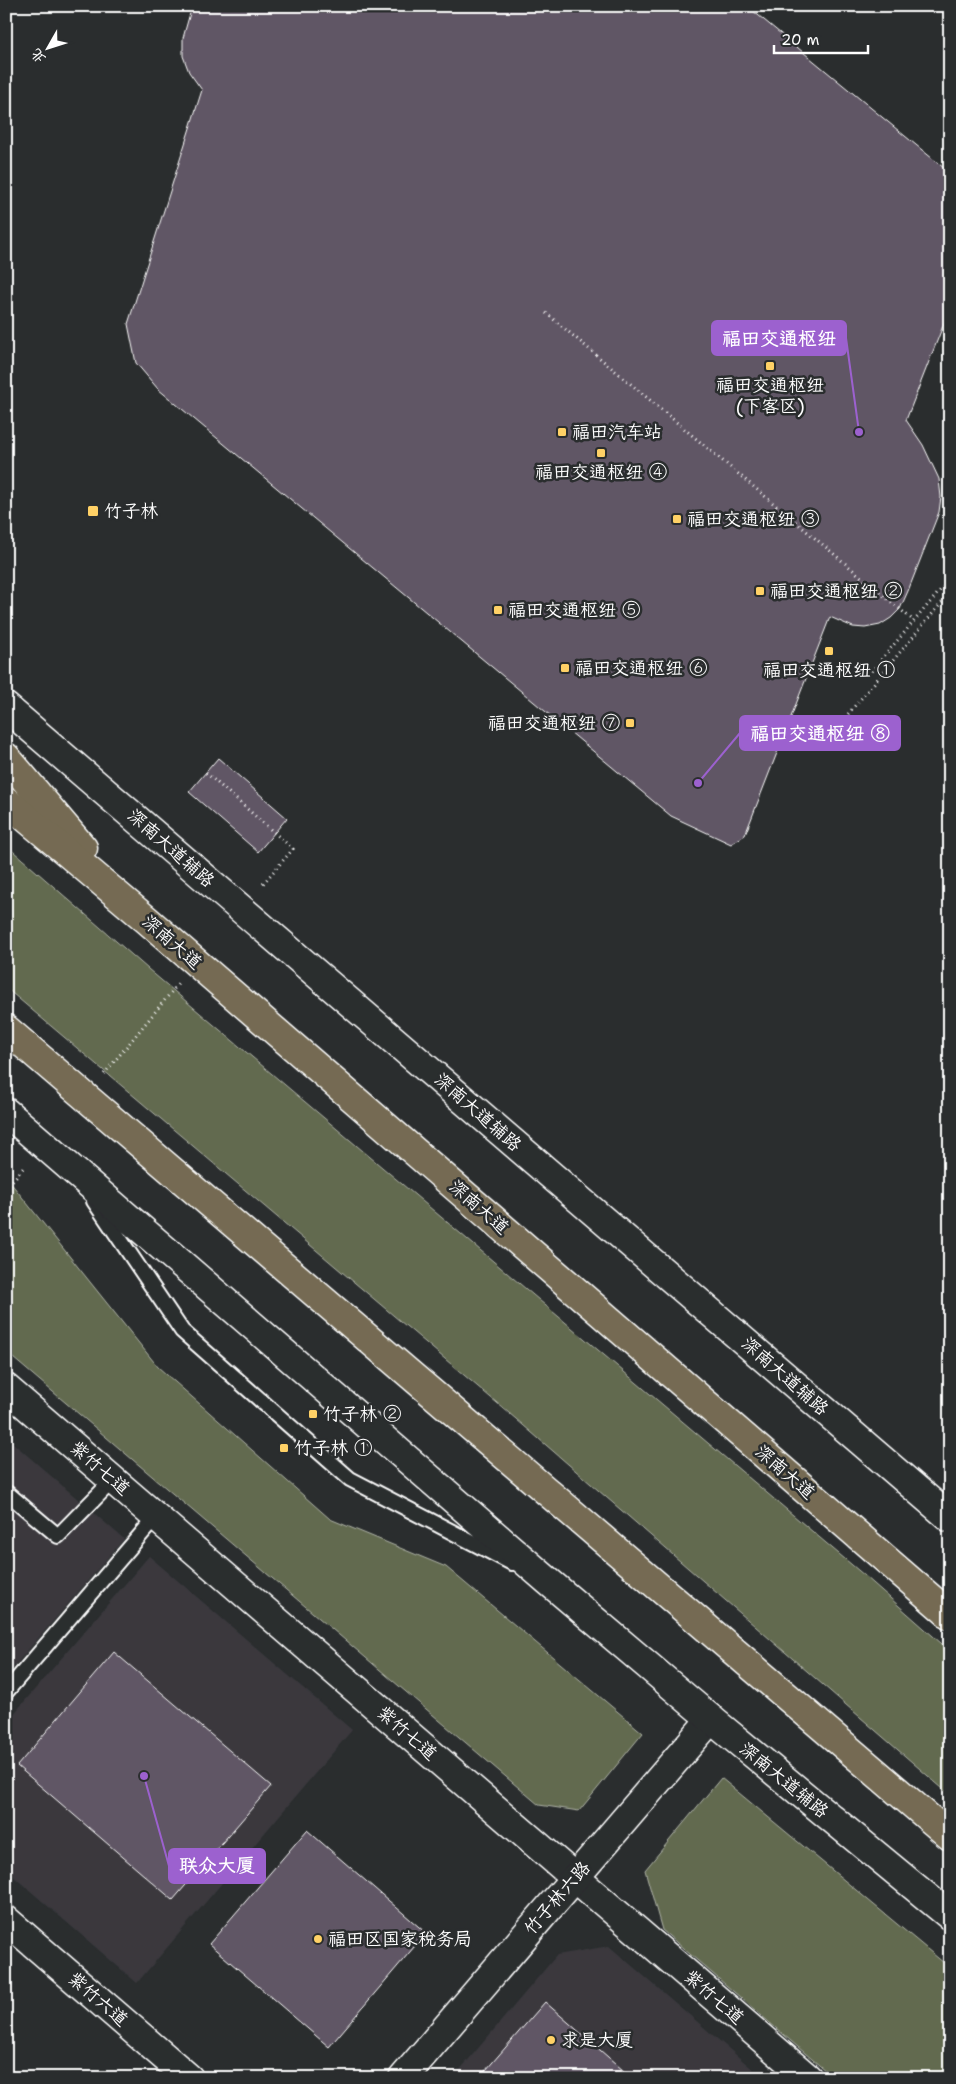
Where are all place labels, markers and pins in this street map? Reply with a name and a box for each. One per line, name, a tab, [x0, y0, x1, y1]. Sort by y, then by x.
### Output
callout: 福田交通枢纽	[712, 321, 846, 355]
marker: 福田交通枢纽 (下客区)	[764, 360, 776, 372]
place label: 福田交通枢纽 (下客区)	[716, 373, 824, 418]
place label: 福田汽车站	[572, 420, 662, 444]
marker: 福田汽车站	[556, 426, 568, 438]
marker: 福田交通枢纽 ④	[595, 447, 607, 459]
place label: 福田交通枢纽 ④	[535, 460, 667, 484]
place label: 竹子林	[104, 499, 158, 523]
marker: 竹子林	[86, 504, 100, 518]
place label: 福田交通枢纽 ③	[687, 507, 819, 531]
marker: 福田交通枢纽 ③	[671, 513, 683, 525]
place label: 福田交通枢纽 ②	[770, 579, 902, 603]
marker: 福田交通枢纽 ②	[754, 585, 766, 597]
place label: 福田交通枢纽 ⑤	[508, 598, 640, 622]
marker: 福田交通枢纽 ⑤	[492, 604, 504, 616]
marker: 福田交通枢纽 ①	[823, 645, 835, 657]
place label: 福田交通枢纽 ⑥	[575, 656, 707, 680]
place label: 福田交通枢纽 ①	[763, 658, 895, 682]
marker: 福田交通枢纽 ⑥	[559, 662, 571, 674]
place label: 福田交通枢纽 ⑦	[488, 711, 620, 735]
callout: 福田交通枢纽 ⑧	[740, 716, 900, 750]
marker: 福田交通枢纽 ⑦	[624, 717, 636, 729]
place label: 竹子林 ②	[323, 1402, 401, 1426]
marker: 竹子林 ②	[307, 1408, 319, 1420]
place label: 竹子林 ①	[294, 1436, 372, 1460]
marker: 竹子林 ①	[278, 1442, 290, 1454]
callout: 联众大厦	[169, 1849, 265, 1883]
place label: 福田区国家税务局	[328, 1927, 472, 1951]
marker: 福田区国家税务局	[312, 1933, 324, 1945]
place label: 求是大厦	[561, 2028, 633, 2052]
marker: 求是大厦	[545, 2034, 557, 2046]

